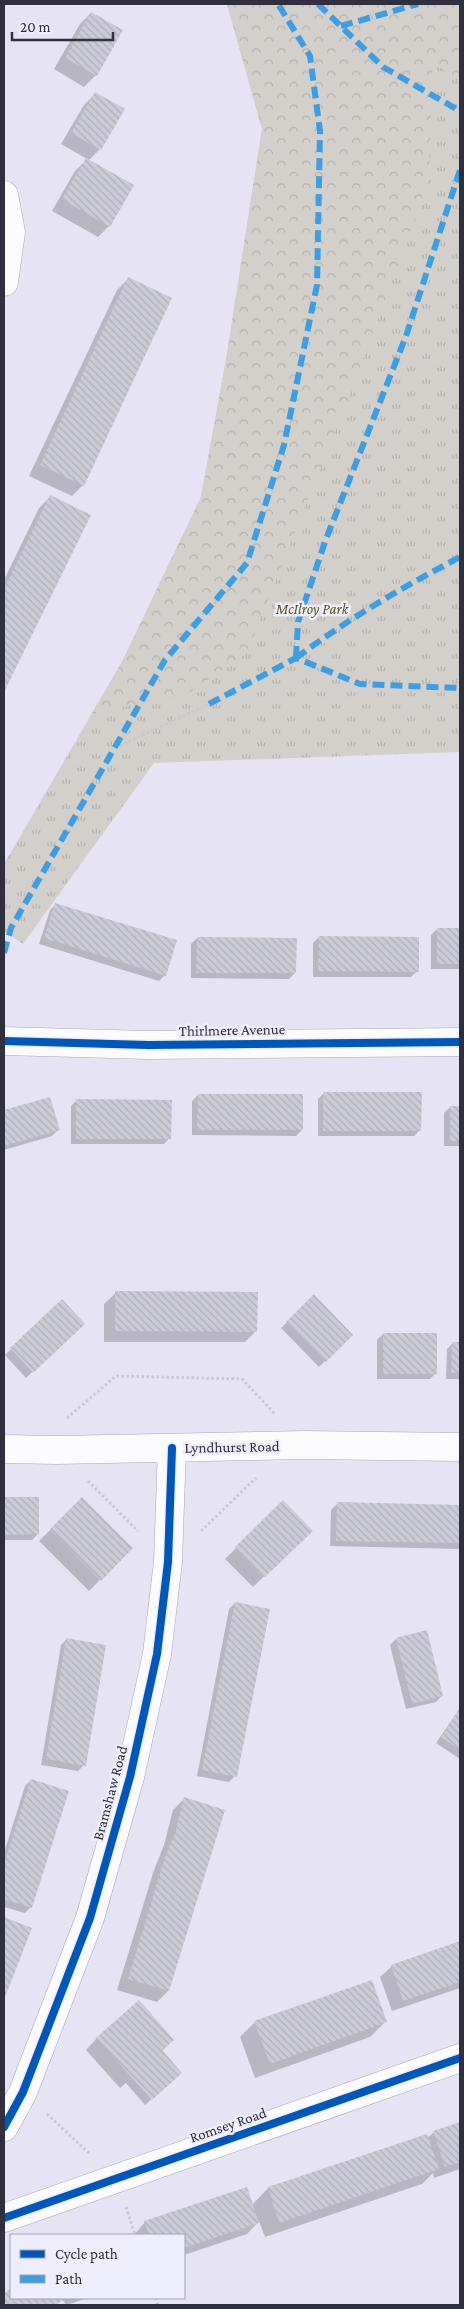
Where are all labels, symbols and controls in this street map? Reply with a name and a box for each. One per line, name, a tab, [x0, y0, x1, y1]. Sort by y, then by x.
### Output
scale bar	[12, 10, 114, 42]
text: 20 m	[20, 19, 51, 35]
park label: McIlroy Park	[275, 601, 350, 618]
street label: Thirlmere Avenue	[179, 1021, 286, 1039]
street label: Lyndhurst Road	[184, 1438, 280, 1457]
street label: Bramshaw Road	[90, 1744, 130, 1842]
street label: Romsey Road	[187, 2104, 269, 2147]
legend	[10, 2234, 185, 2299]
text: Cycle path	[55, 2246, 118, 2263]
text: Path	[55, 2271, 82, 2287]

